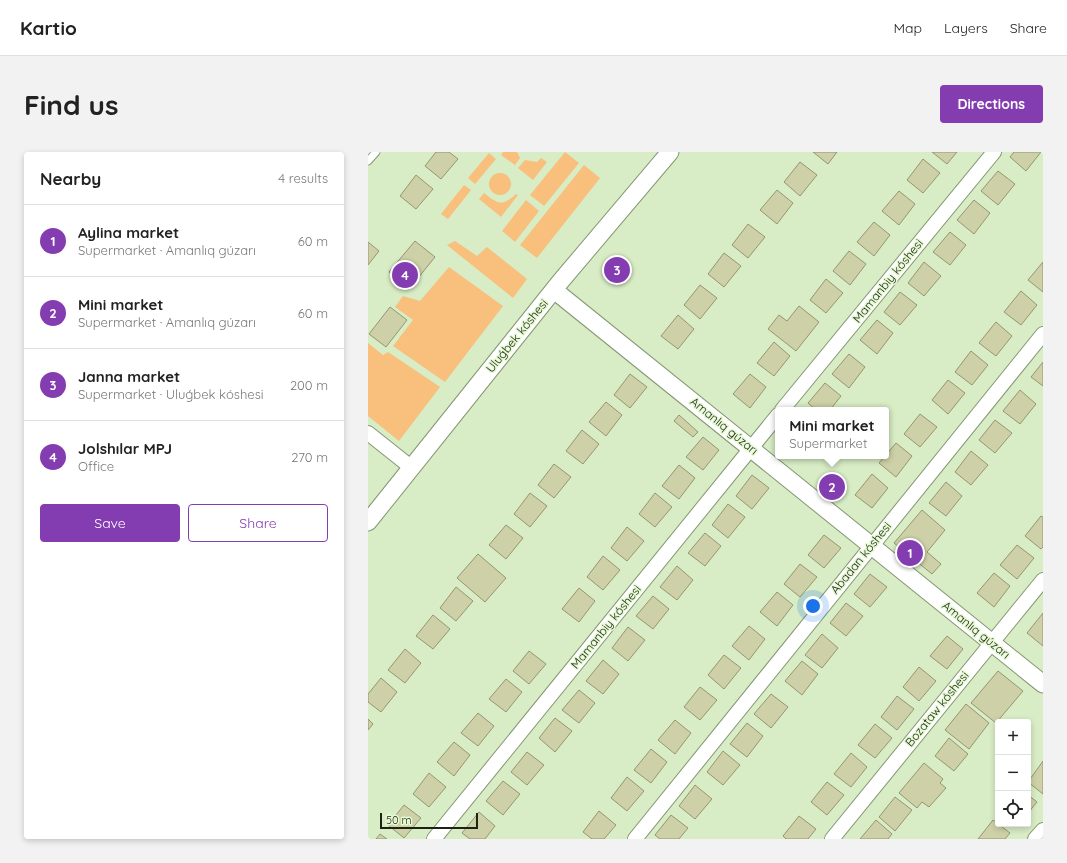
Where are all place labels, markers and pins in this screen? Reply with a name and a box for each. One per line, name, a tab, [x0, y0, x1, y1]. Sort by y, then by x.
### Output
pin: 3	[604, 255, 630, 285]
pin: 4	[392, 260, 418, 290]
pin: 2	[819, 472, 845, 502]
pin: 1	[897, 538, 923, 568]

